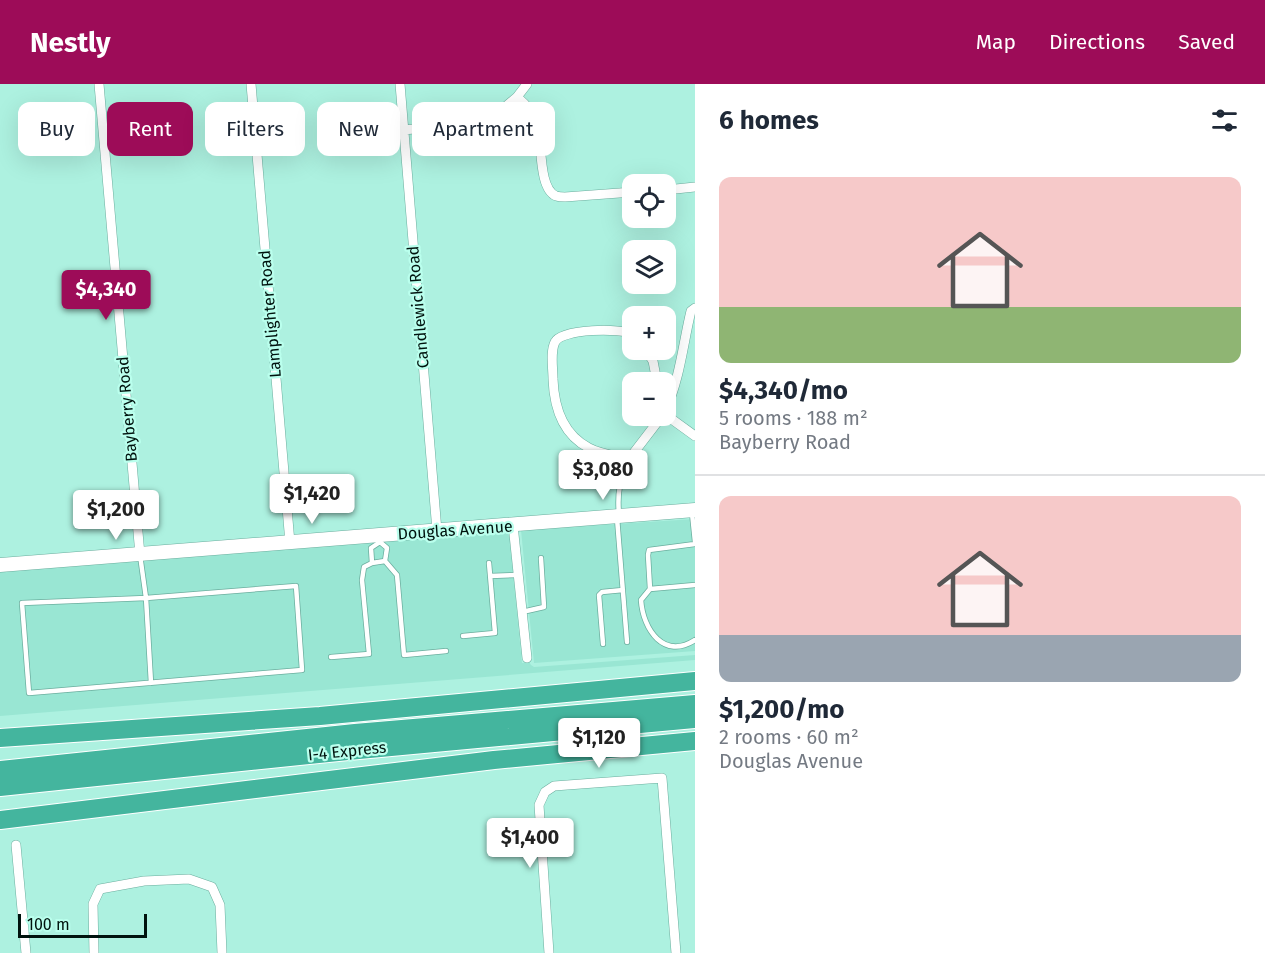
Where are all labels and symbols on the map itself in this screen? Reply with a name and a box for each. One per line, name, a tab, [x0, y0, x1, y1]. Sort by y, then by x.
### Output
street label: Candlewick Road	[403, 245, 433, 369]
street label: Lamplighter Road	[255, 249, 285, 379]
pin: $4,340	[57, 270, 155, 321]
street label: Bayberry Road	[113, 356, 141, 462]
pin: $3,080	[554, 450, 652, 501]
pin: $1,420	[263, 474, 361, 525]
pin: $1,200	[67, 490, 165, 541]
street label: Douglas Avenue	[397, 517, 513, 543]
pin: $1,120	[550, 718, 648, 769]
street label: I-4 Express	[307, 737, 387, 765]
pin: $1,400	[481, 818, 579, 869]
scale bar	[18, 911, 147, 938]

